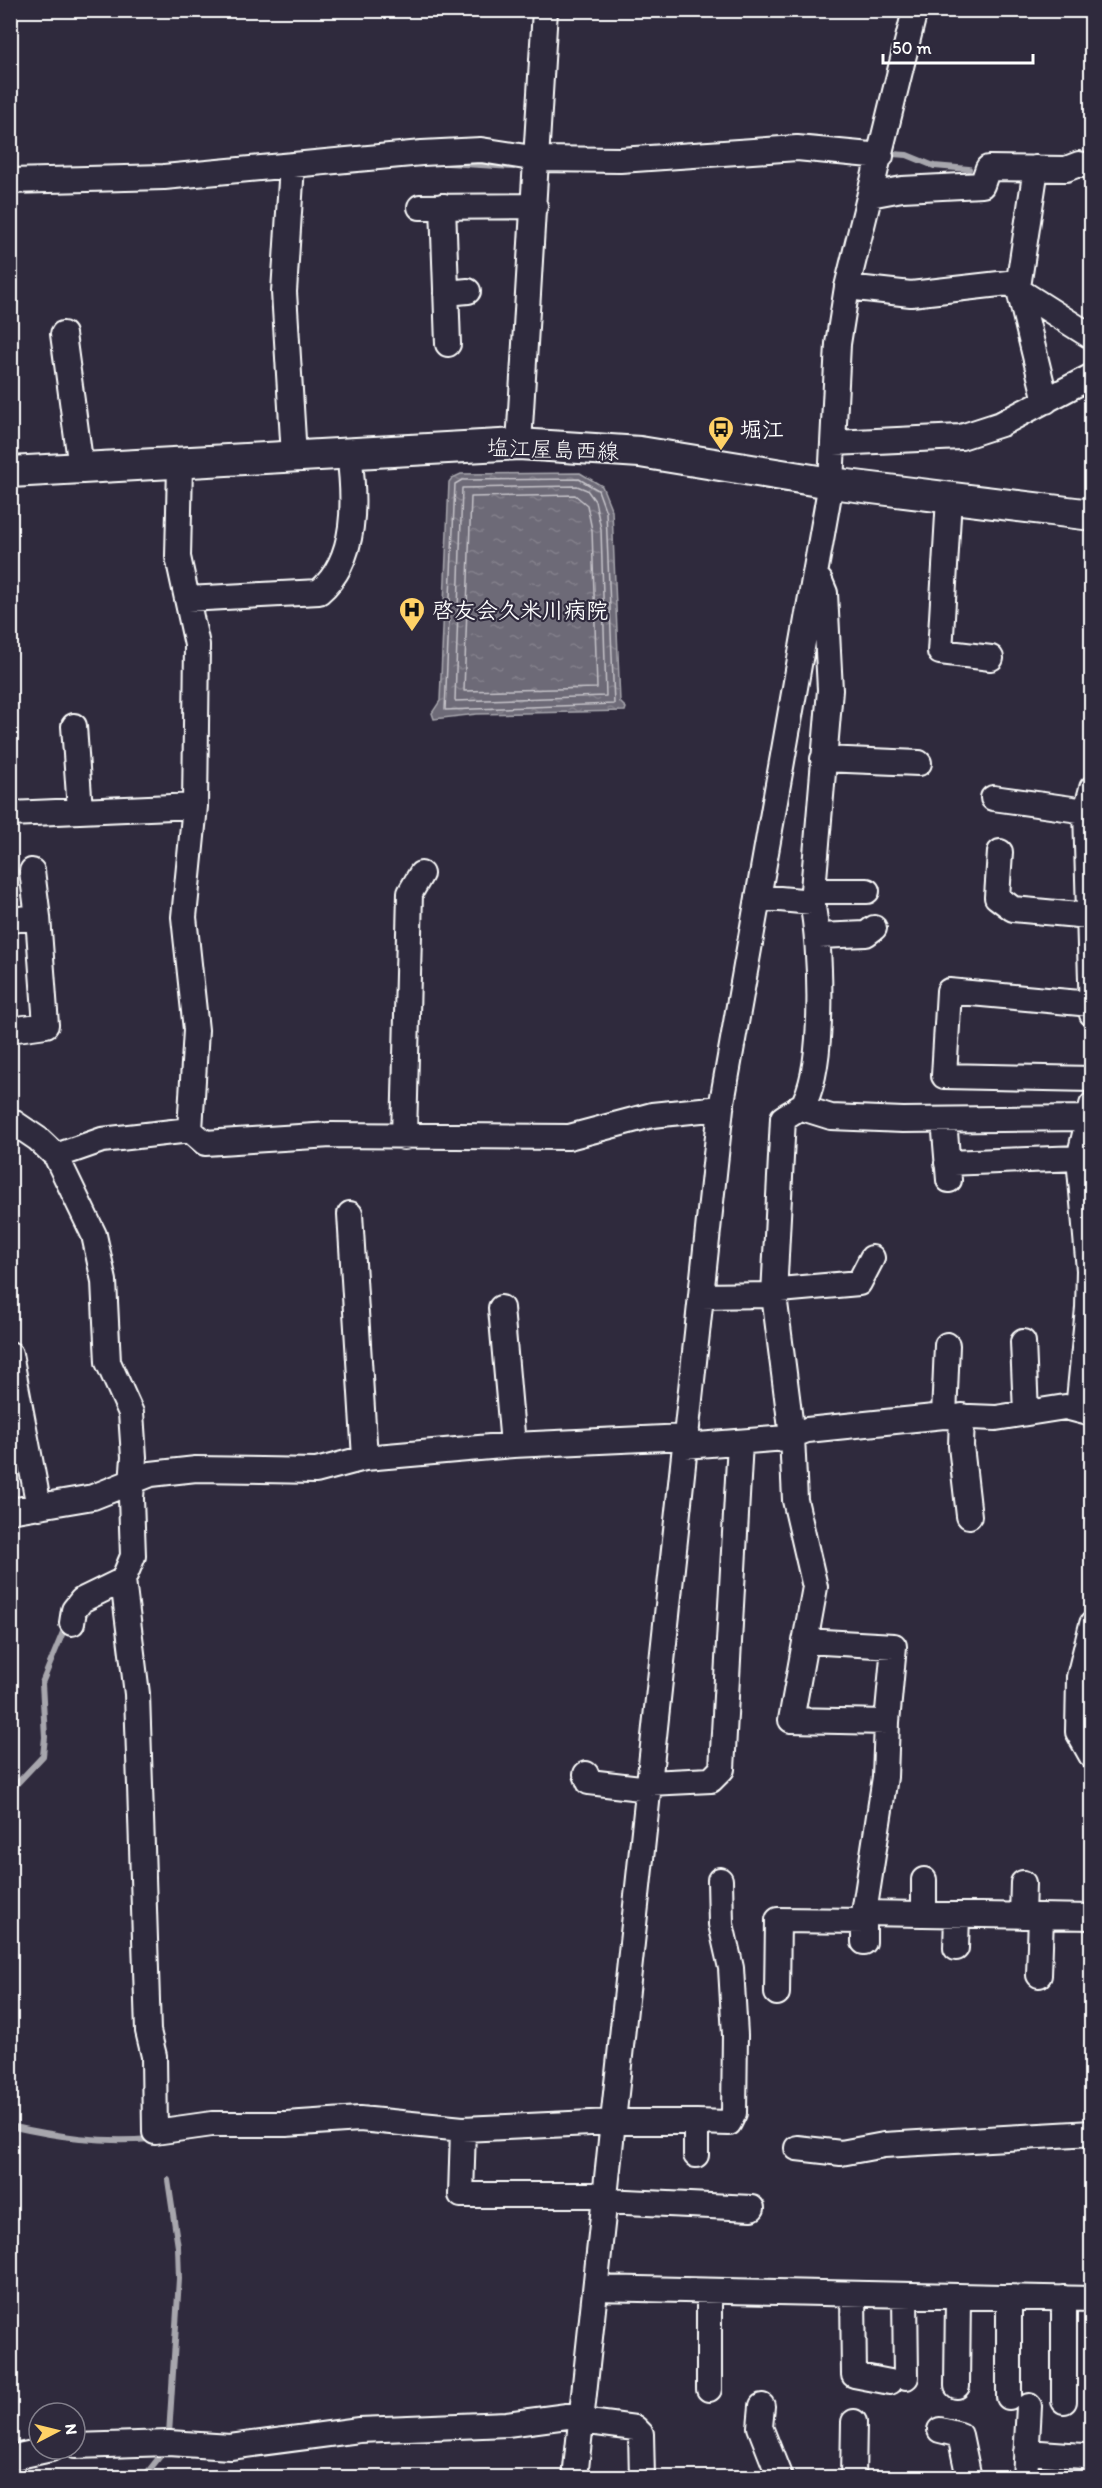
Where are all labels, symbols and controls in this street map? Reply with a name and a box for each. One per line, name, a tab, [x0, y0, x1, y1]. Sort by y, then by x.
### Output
scale bar	[883, 27, 1033, 65]
text: 50 m	[892, 37, 932, 59]
bus stop icon: 堀江	[706, 414, 736, 452]
place label: 堀江	[740, 416, 784, 443]
street label: 塩江屋島西線	[487, 434, 619, 465]
hospital icon: 啓友会久米川病院	[397, 595, 427, 633]
place label: 啓友会久米川病院	[432, 597, 608, 624]
north arrow	[27, 2401, 87, 2461]
text: N	[61, 2423, 81, 2436]

